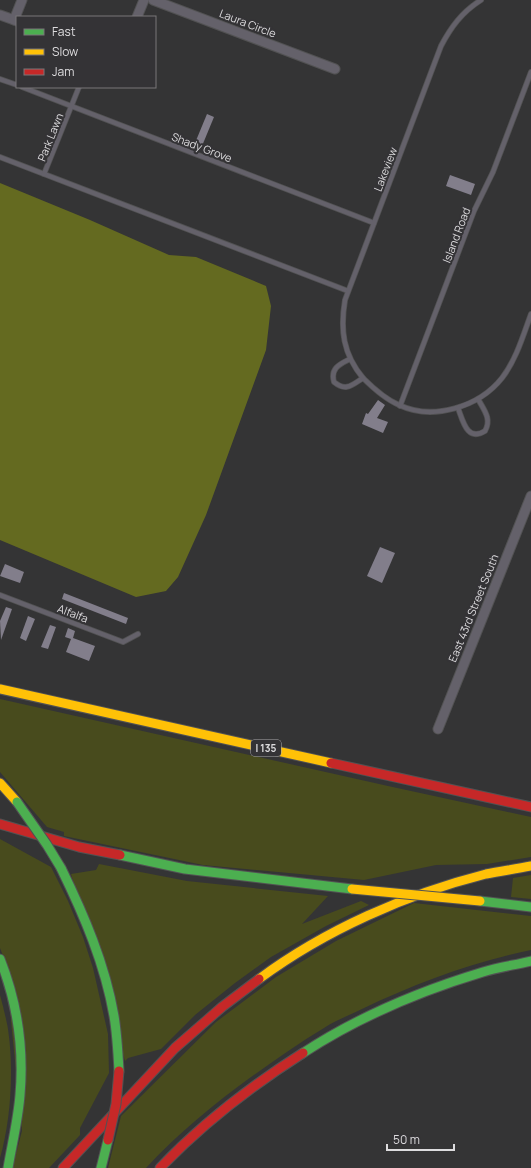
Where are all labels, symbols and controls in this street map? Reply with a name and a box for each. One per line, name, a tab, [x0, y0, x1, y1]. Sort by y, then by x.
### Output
street label: Laura Circle	[218, 5, 279, 41]
legend	[16, 16, 156, 88]
text: Fast	[52, 23, 76, 40]
text: Slow	[52, 43, 78, 60]
text: Jam	[52, 63, 74, 80]
street label: Park Lawn	[34, 111, 66, 163]
street label: Shady Grove	[170, 129, 235, 166]
street label: Lakeview	[370, 144, 400, 193]
street label: Island Road	[439, 205, 473, 265]
street label: East 43rd Street South	[444, 552, 502, 664]
street label: Alfalfa	[55, 600, 91, 626]
road number: I 135	[251, 740, 281, 756]
scale bar	[387, 1126, 454, 1152]
text: 50 m	[393, 1131, 420, 1148]

